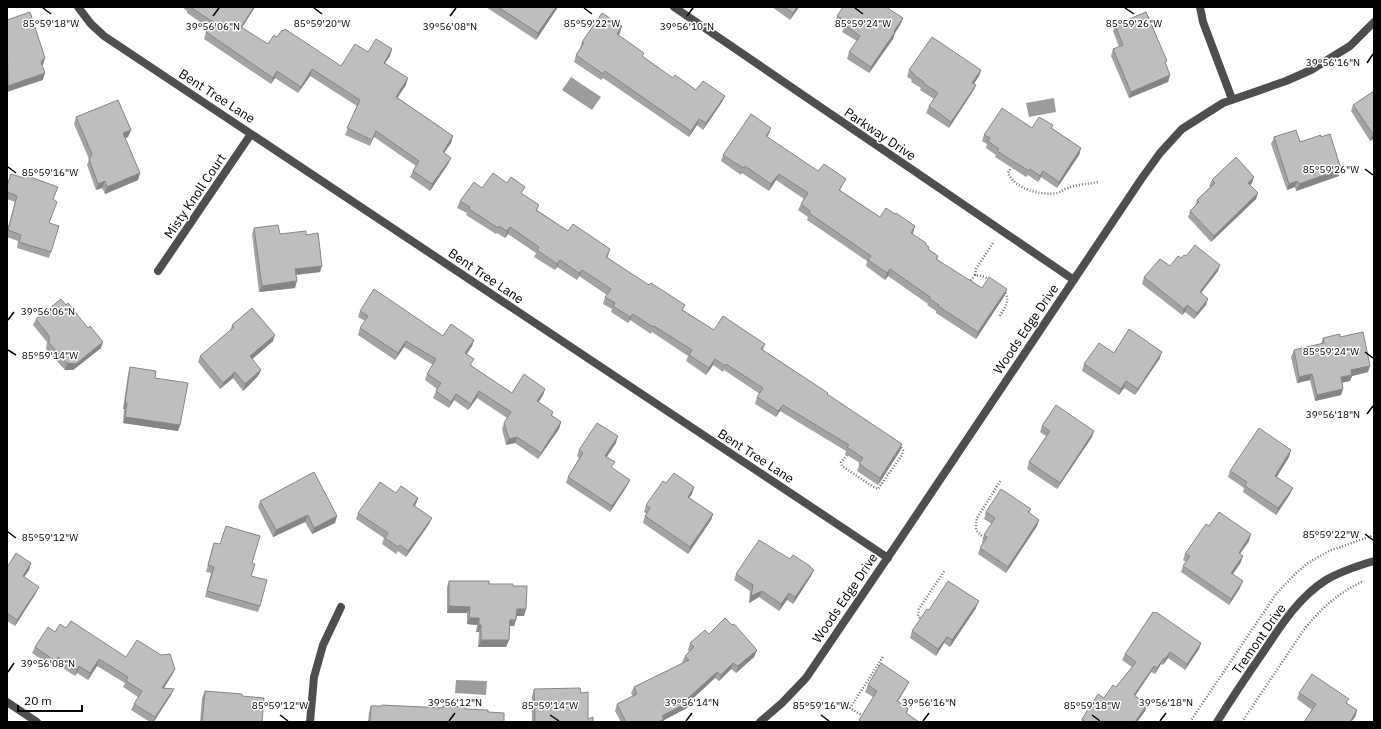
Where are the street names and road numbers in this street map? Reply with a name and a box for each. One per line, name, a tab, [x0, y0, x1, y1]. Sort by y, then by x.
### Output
street label: Bent Tree Lane	[176, 65, 258, 127]
street label: Parkway Drive	[841, 104, 919, 164]
street label: Misty Knoll Court	[160, 150, 230, 242]
street label: Bent Tree Lane	[445, 244, 527, 308]
street label: Woods Edge Drive	[990, 281, 1062, 377]
street label: Bent Tree Lane	[715, 425, 797, 487]
street label: Woods Edge Drive	[809, 550, 881, 646]
street label: Tremont Drive	[1228, 600, 1290, 678]

